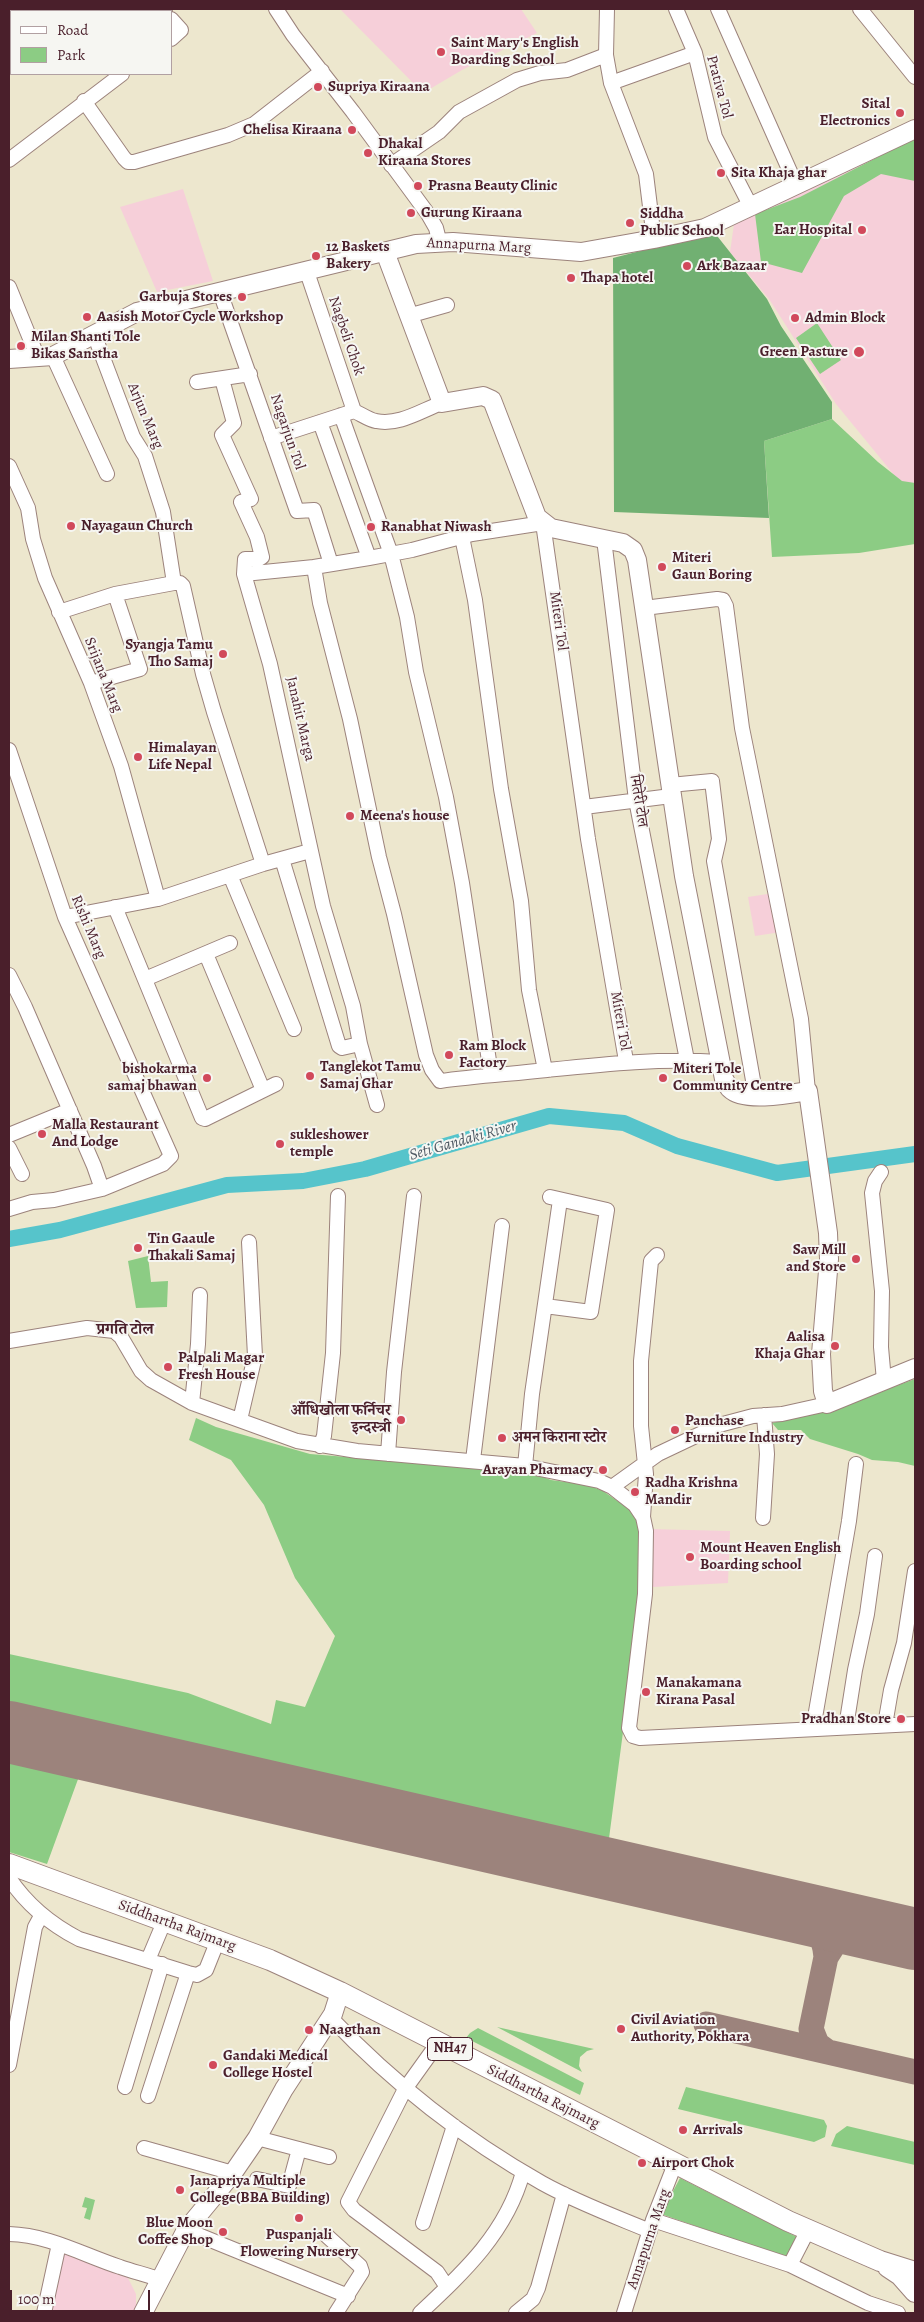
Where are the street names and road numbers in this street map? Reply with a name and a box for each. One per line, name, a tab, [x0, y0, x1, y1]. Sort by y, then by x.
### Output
street label: Prativa Tol	[702, 53, 736, 121]
street label: Annapurna Marg	[426, 234, 532, 258]
street label: Nagbeli Chok	[324, 294, 368, 378]
street label: Arjun Marg	[123, 380, 167, 452]
street label: Nagarjun Tol	[266, 392, 308, 472]
street label: Miteri Tol	[545, 590, 571, 652]
street label: Srijana Marg	[80, 635, 126, 715]
street label: Janahit Marga	[282, 675, 318, 763]
street label: मितेरी टोल	[625, 774, 651, 828]
street label: Rishi Marg	[67, 893, 109, 961]
street label: Miteri Tol	[606, 990, 634, 1052]
street label: Siddhartha Rajmarg	[116, 1896, 238, 1956]
road number: NH47	[428, 2038, 472, 2060]
street label: Siddhartha Rajmarg	[484, 2061, 602, 2133]
street label: Annapurna Marg	[623, 2187, 675, 2291]

